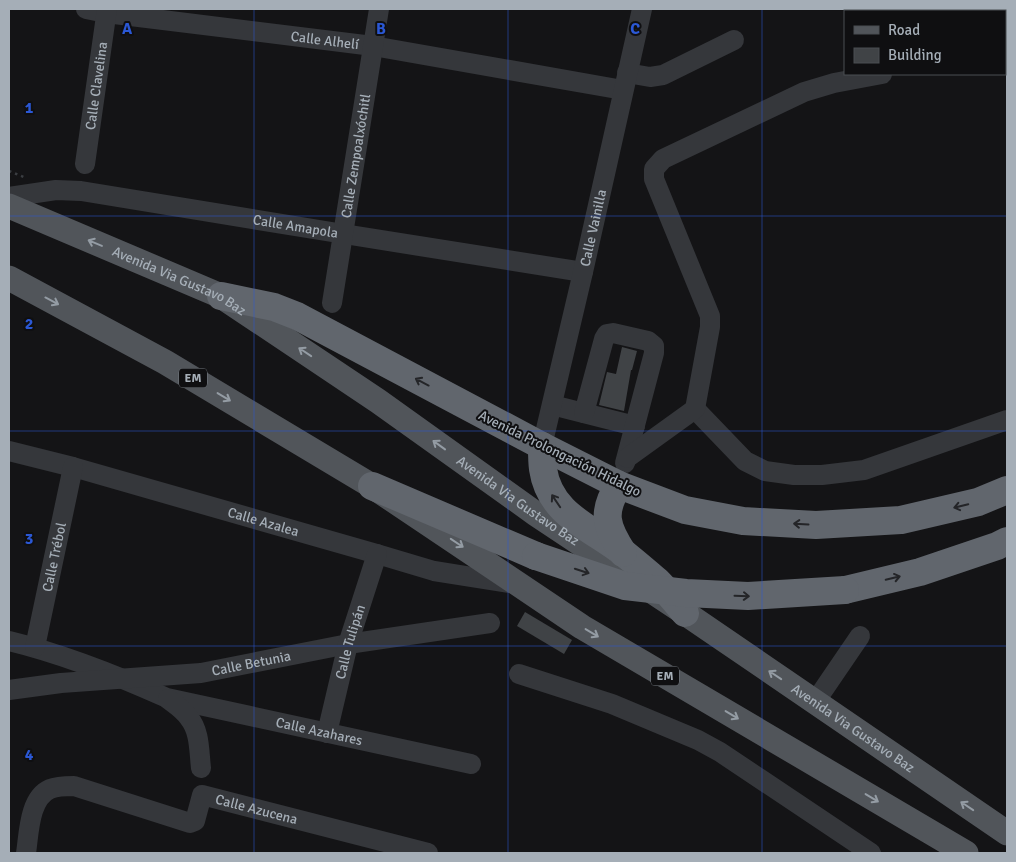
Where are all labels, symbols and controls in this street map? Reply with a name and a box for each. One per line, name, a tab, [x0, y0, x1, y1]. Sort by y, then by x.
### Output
legend	[844, 10, 1006, 75]
text: A	[122, 19, 133, 39]
text: B	[376, 19, 386, 39]
text: C	[630, 19, 640, 39]
text: Road	[888, 21, 920, 39]
street label: Calle Alhelí	[290, 28, 360, 53]
street label: Calle Clavelina	[82, 41, 111, 131]
text: Building	[888, 46, 942, 64]
street label: Calle Zempoalxóchitl	[338, 93, 374, 219]
text: 1	[25, 98, 34, 118]
street label: Calle Vainilla	[576, 188, 610, 268]
street label: Calle Amapola	[252, 211, 340, 242]
one-way arrow	[88, 237, 103, 247]
street label: Avenida Via Gustavo Baz	[110, 243, 249, 319]
one-way arrow	[44, 297, 59, 306]
text: 2	[25, 314, 33, 334]
one-way arrow	[299, 347, 313, 357]
road number: EM	[179, 368, 207, 388]
one-way arrow	[414, 377, 429, 387]
one-way arrow	[217, 393, 231, 403]
street label: Avenida Prolongación Hidalgo	[476, 407, 644, 500]
one-way arrow	[433, 439, 446, 450]
street label: Avenida Via Gustavo Baz	[453, 452, 582, 549]
one-way arrow	[551, 495, 561, 509]
one-way arrow	[954, 502, 970, 511]
street label: Calle Azalea	[226, 504, 301, 540]
one-way arrow	[793, 520, 809, 529]
street label: Calle Trébol	[39, 521, 70, 593]
text: 3	[25, 529, 33, 549]
one-way arrow	[449, 538, 463, 548]
one-way arrow	[574, 567, 590, 577]
one-way arrow	[884, 573, 900, 582]
one-way arrow	[734, 591, 750, 600]
street label: Calle Tulipán	[332, 602, 369, 681]
one-way arrow	[584, 628, 598, 638]
street label: Calle Betunia	[210, 647, 292, 680]
road number: EM	[651, 666, 679, 686]
one-way arrow	[768, 670, 782, 680]
street label: Avenida Via Gustavo Baz	[788, 680, 918, 776]
one-way arrow	[724, 711, 738, 721]
street label: Calle Azahares	[274, 714, 364, 749]
text: 4	[25, 745, 34, 765]
street label: Calle Azucena	[214, 791, 299, 828]
one-way arrow	[864, 793, 878, 803]
one-way arrow	[960, 801, 974, 811]

